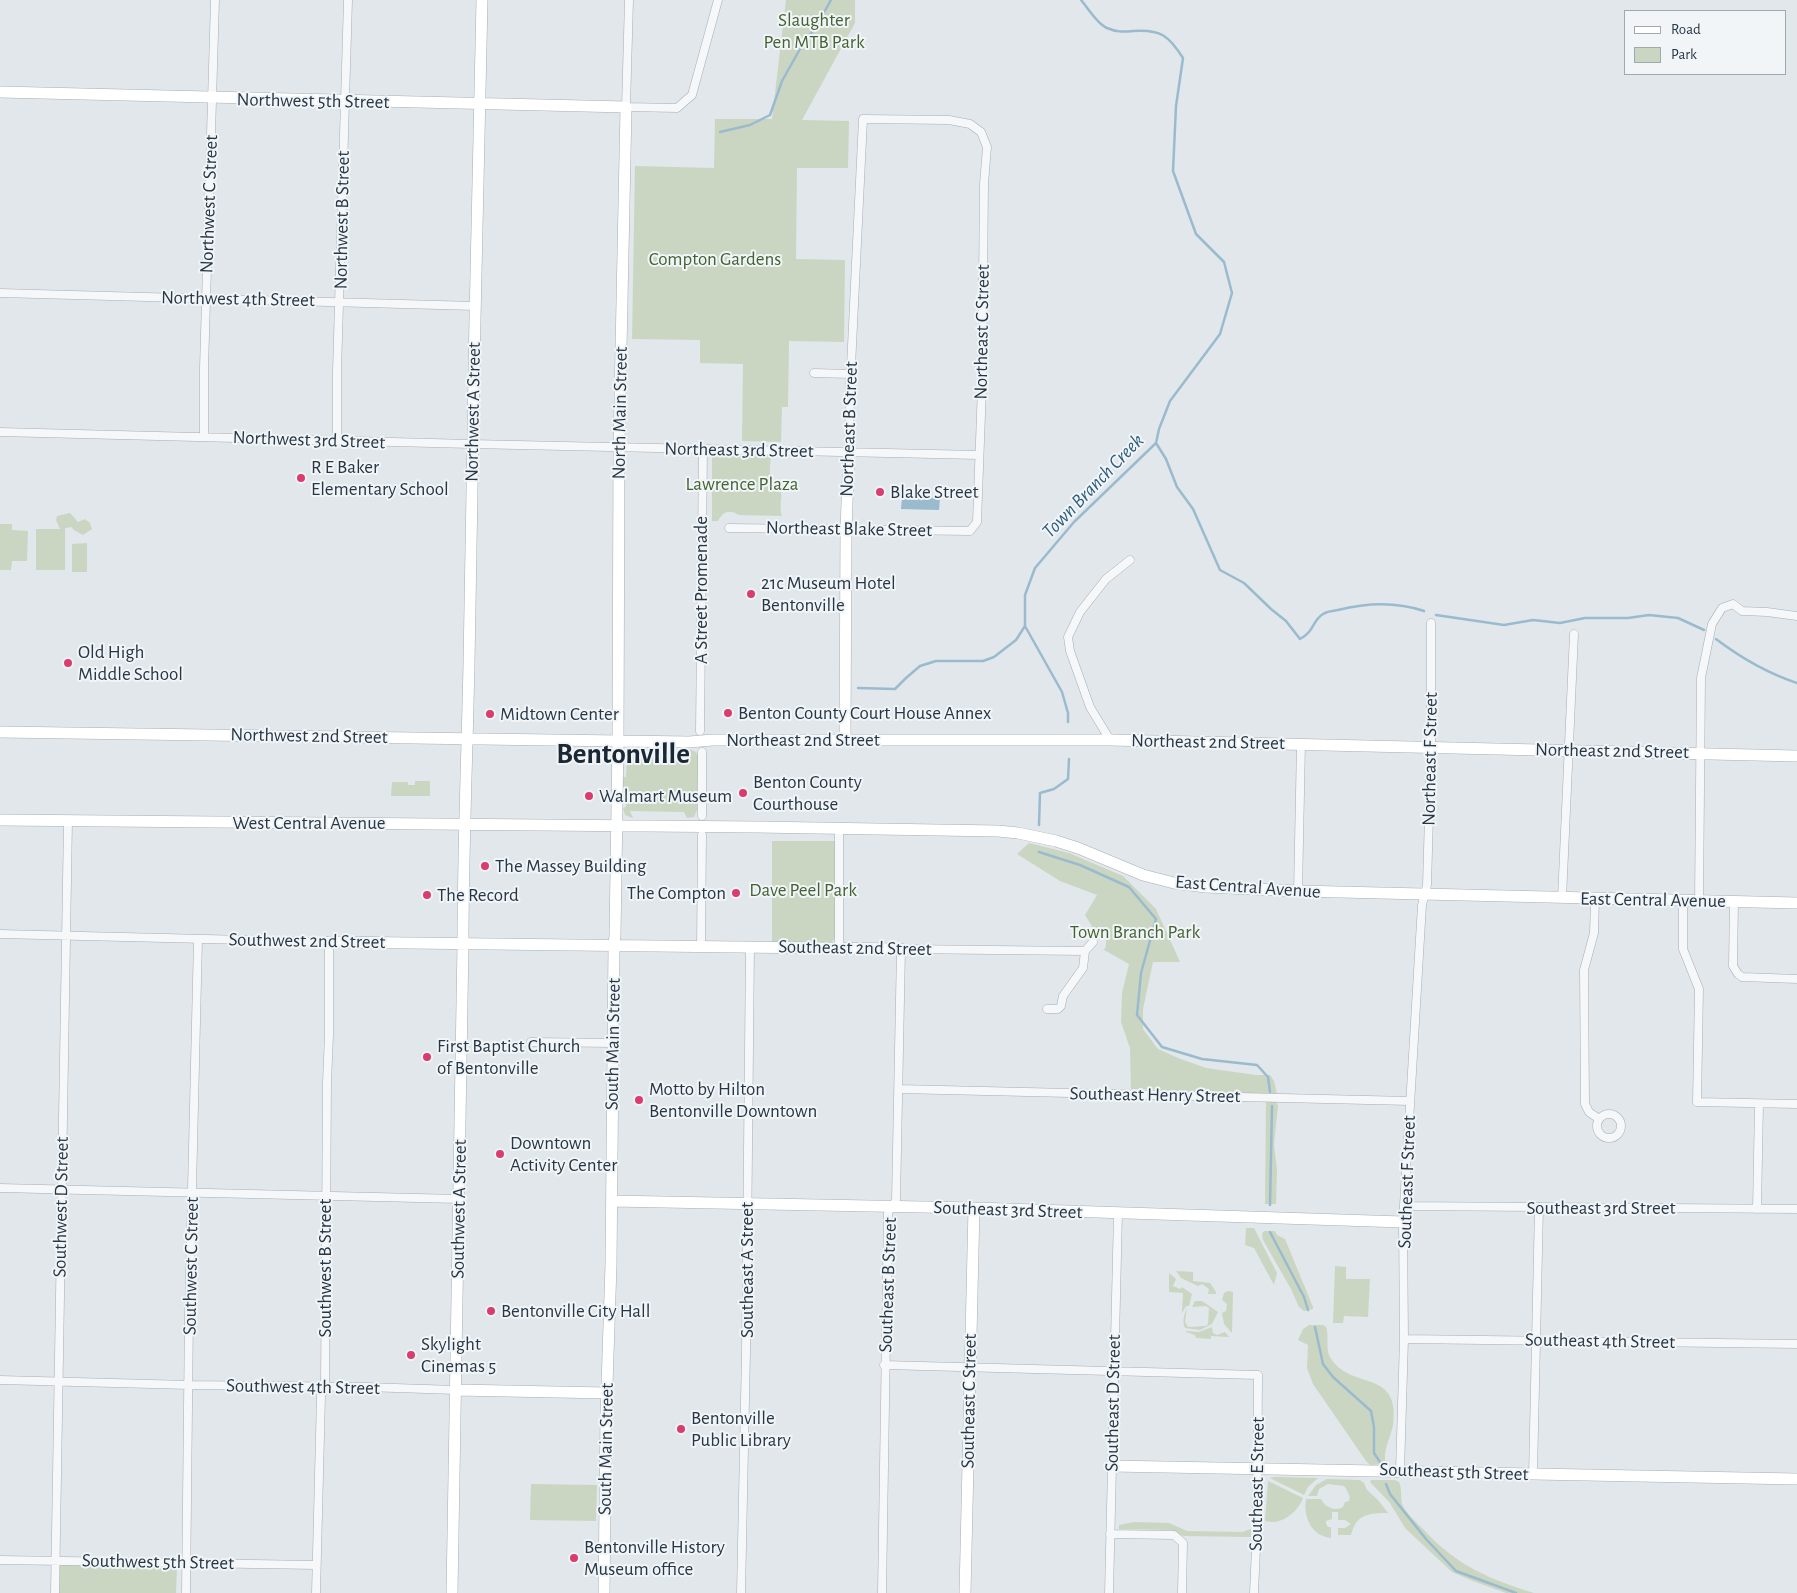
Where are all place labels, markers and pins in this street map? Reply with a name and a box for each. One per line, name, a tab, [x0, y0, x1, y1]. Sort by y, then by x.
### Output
place label: R E Baker Elementary School	[311, 456, 449, 500]
marker: R E Baker Elementary School	[295, 472, 307, 484]
place label: Blake Street	[890, 481, 979, 503]
marker: Blake Street	[874, 486, 886, 498]
place label: 21c Museum Hotel Bentonville	[761, 572, 896, 616]
marker: 21c Museum Hotel Bentonville	[745, 588, 757, 600]
place label: Old High Middle School	[78, 641, 183, 685]
marker: Old High Middle School	[62, 657, 74, 669]
place label: Benton County Court House Annex	[738, 702, 991, 724]
place label: Midtown Center	[500, 703, 619, 725]
marker: Benton County Court House Annex	[722, 707, 734, 719]
marker: Midtown Center	[484, 708, 496, 720]
place label: Benton County Courthouse	[753, 771, 862, 815]
place label: Walmart Museum	[599, 785, 732, 807]
marker: Benton County Courthouse	[737, 787, 749, 799]
marker: Walmart Museum	[583, 790, 595, 802]
place label: The Massey Building	[495, 855, 646, 877]
marker: The Massey Building	[479, 860, 491, 872]
place label: The Compton	[627, 882, 726, 904]
place label: The Record	[437, 884, 519, 906]
marker: The Compton	[730, 887, 742, 899]
marker: The Record	[421, 889, 433, 901]
place label: First Baptist Church of Bentonville	[437, 1035, 580, 1079]
marker: First Baptist Church of Bentonville	[421, 1051, 433, 1063]
place label: Motto by Hilton Bentonville Downtown	[649, 1078, 817, 1122]
marker: Motto by Hilton Bentonville Downtown	[633, 1094, 645, 1106]
place label: Downtown Activity Center	[510, 1132, 617, 1176]
marker: Downtown Activity Center	[494, 1148, 506, 1160]
place label: Bentonville City Hall	[501, 1300, 650, 1322]
marker: Bentonville City Hall	[485, 1305, 497, 1317]
place label: Skylight Cinemas 5	[421, 1333, 496, 1377]
marker: Skylight Cinemas 5	[405, 1349, 417, 1361]
place label: Bentonville Public Library	[691, 1407, 791, 1451]
marker: Bentonville Public Library	[675, 1423, 687, 1435]
place label: Bentonville History Museum office	[584, 1536, 725, 1580]
marker: Bentonville History Museum office	[568, 1552, 580, 1564]

